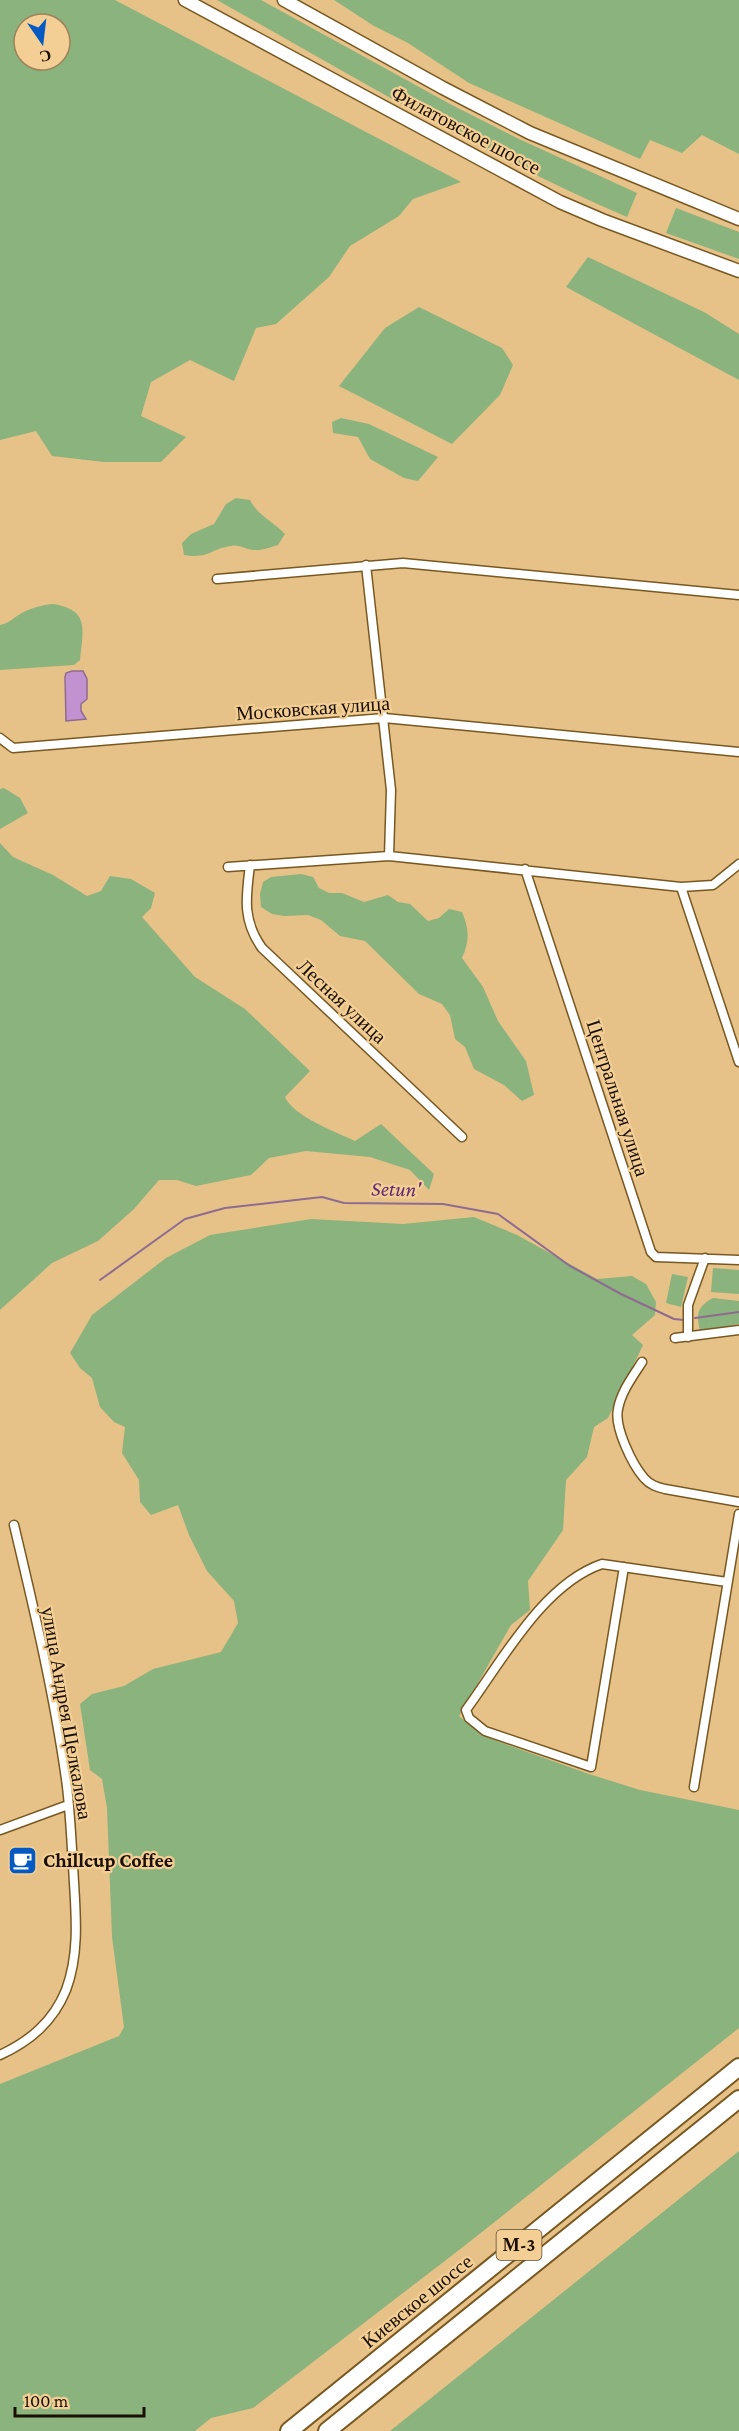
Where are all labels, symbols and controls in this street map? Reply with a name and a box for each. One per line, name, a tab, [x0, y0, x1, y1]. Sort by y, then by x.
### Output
north arrow	[12, 12, 72, 72]
text: С	[38, 46, 53, 66]
street label: Филатовское шоссе	[388, 81, 544, 179]
street label: Московская улица	[235, 692, 391, 725]
street label: Лесная улица	[292, 954, 391, 1049]
street label: Центральная улица	[581, 1017, 654, 1179]
water label: Setun'	[371, 1177, 422, 1201]
street label: улица Андрея Щелкалова	[36, 1605, 97, 1821]
cafe icon: Chillcup Coffee	[6, 1844, 38, 1876]
place label: Chillcup Coffee	[43, 1849, 173, 1871]
road number: М-3	[496, 2230, 542, 2260]
street label: Киевское шоссе	[357, 2250, 477, 2352]
scale bar	[15, 2380, 144, 2418]
text: 100 m	[24, 2391, 69, 2411]

